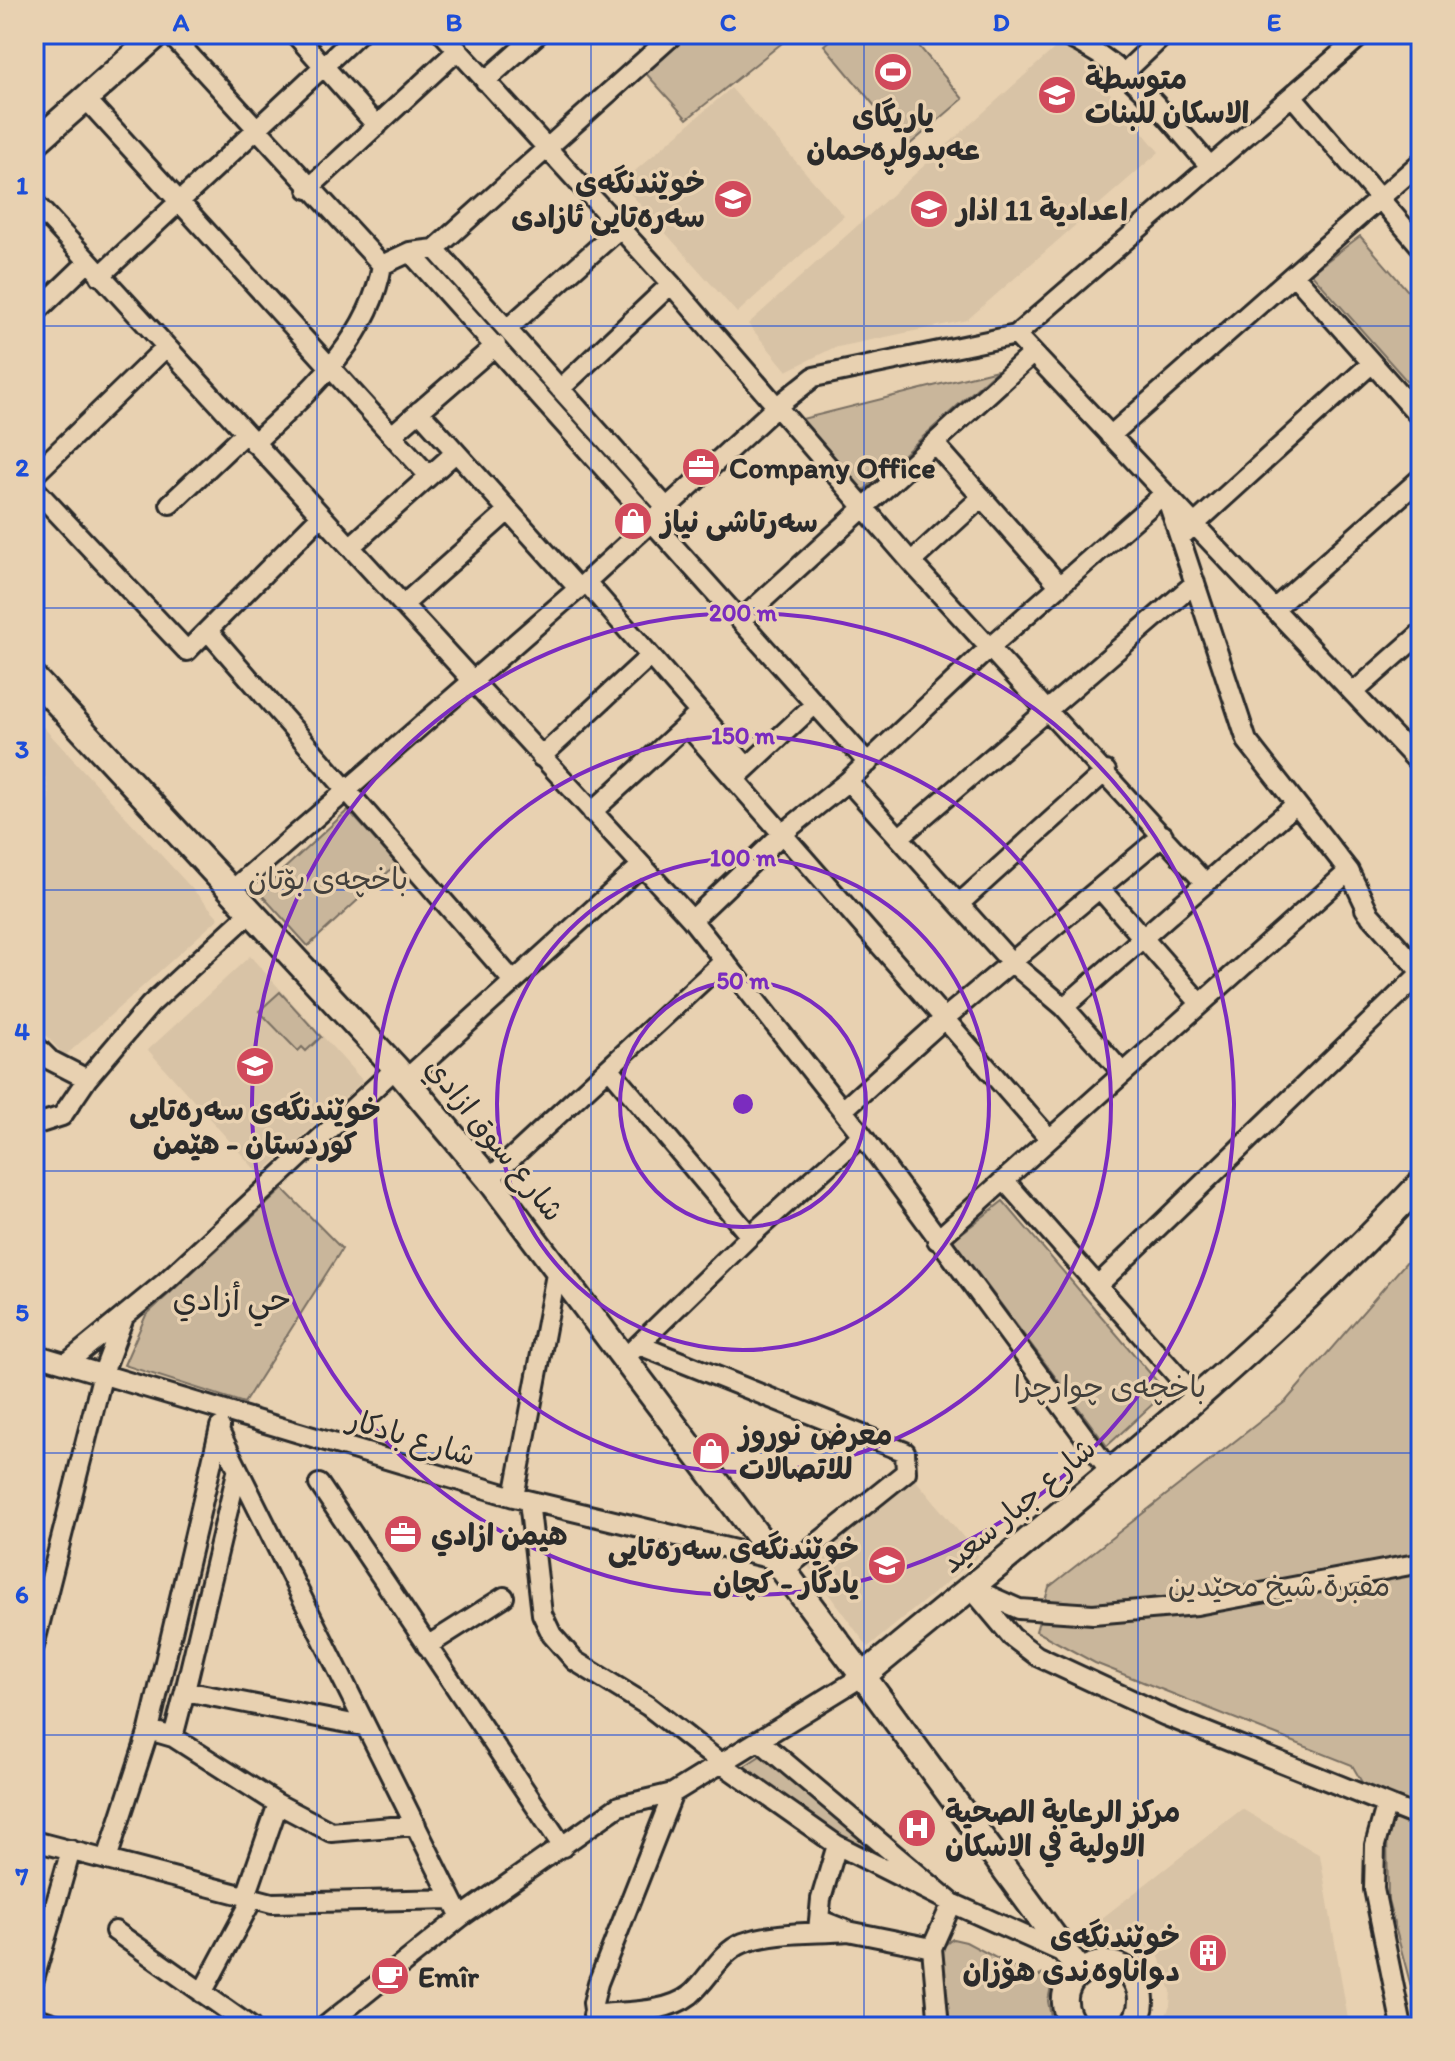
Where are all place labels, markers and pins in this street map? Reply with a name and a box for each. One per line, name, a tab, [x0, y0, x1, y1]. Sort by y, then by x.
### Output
sports icon: یاریگای عەبدولڕەحمان	[872, 51, 914, 93]
place label: متوسطة الاسكان للبنات	[1085, 60, 1249, 131]
school or university icon: متوسطة الاسكان للبنات	[1036, 74, 1078, 116]
place label: یاریگای عەبدولڕەحمان	[806, 97, 980, 175]
place label: خوێندنگەی سەرەتایی ئازادی	[511, 164, 705, 236]
school or university icon: خوێندنگەی سەرەتایی ئازادی	[712, 178, 754, 220]
school or university icon: اعدادية 11 اذار	[908, 188, 950, 230]
place label: اعدادية 11 اذار	[954, 191, 1128, 228]
office icon: Company Office	[680, 446, 722, 488]
place label: Company Office	[729, 449, 936, 486]
shop icon: سەرتاشی نیاز	[612, 500, 654, 542]
place label: سەرتاشی نیاز	[658, 503, 818, 541]
school or university icon: خوێندنگەی سەرەتایی کوردستان - هێمن	[234, 1045, 276, 1087]
centre of rings	[729, 1090, 757, 1118]
place label: خوێندنگەی سەرەتایی کوردستان - هێمن	[129, 1091, 381, 1163]
place label: معرض نوروز للاتصالات	[736, 1416, 893, 1487]
shop icon: معرض نوروز للاتصالات	[690, 1430, 732, 1472]
office icon: هيمن ازادي	[382, 1513, 424, 1555]
place label: هيمن ازادي	[431, 1516, 568, 1557]
place label: خوێندنگەی سەرەتایی یادگار - کچان	[608, 1530, 859, 1601]
school or university icon: خوێندنگەی سەرەتایی یادگار - کچان	[866, 1544, 908, 1586]
place label: مركز الرعاية الصحية الاولية في الاسكان	[945, 1793, 1180, 1868]
hospital icon: مركز الرعاية الصحية الاولية في الاسكان	[896, 1807, 938, 1849]
place label: خوێندنگەی دواناوەندی هۆزان	[962, 1918, 1180, 1990]
building icon: خوێندنگەی دواناوەندی هۆزان	[1187, 1932, 1229, 1974]
cafe icon: Emîr	[369, 1955, 411, 1997]
place label: Emîr	[418, 1958, 479, 1995]

